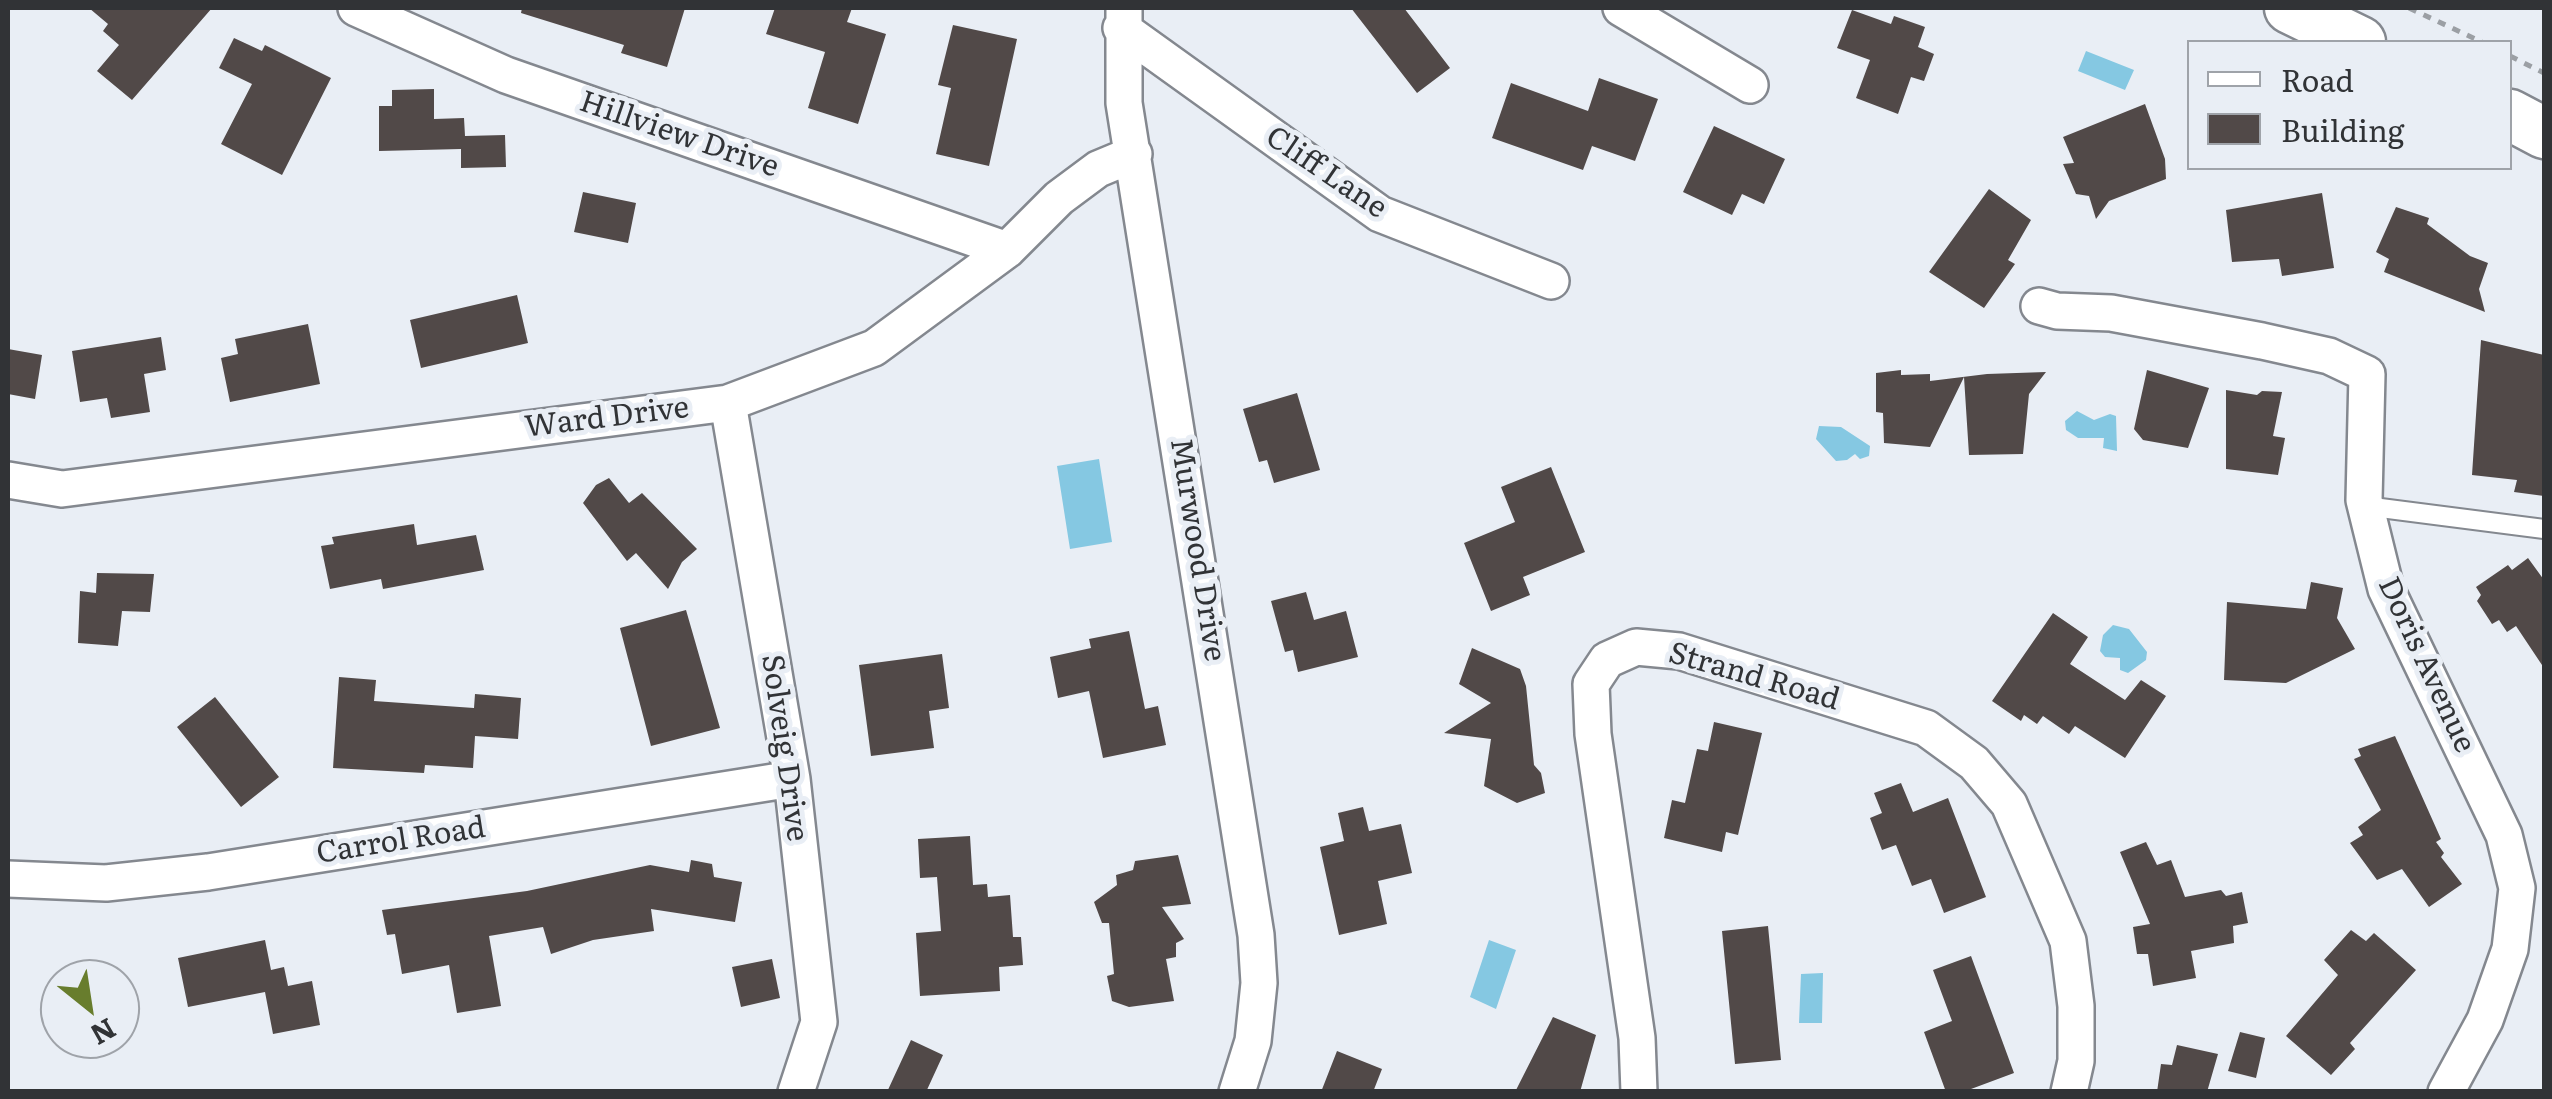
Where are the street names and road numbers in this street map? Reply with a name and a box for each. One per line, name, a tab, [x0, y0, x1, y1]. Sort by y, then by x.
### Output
street label: Hillview Drive	[575, 84, 783, 186]
street label: Cliff Lane	[1259, 119, 1393, 227]
street label: Ward Drive	[523, 390, 691, 446]
street label: Murwood Drive	[1162, 436, 1232, 664]
street label: Doris Avenue	[2370, 572, 2482, 758]
street label: Strand Road	[1664, 635, 1844, 719]
street label: Solveig Drive	[753, 652, 815, 844]
street label: Carrol Road	[314, 810, 488, 872]

